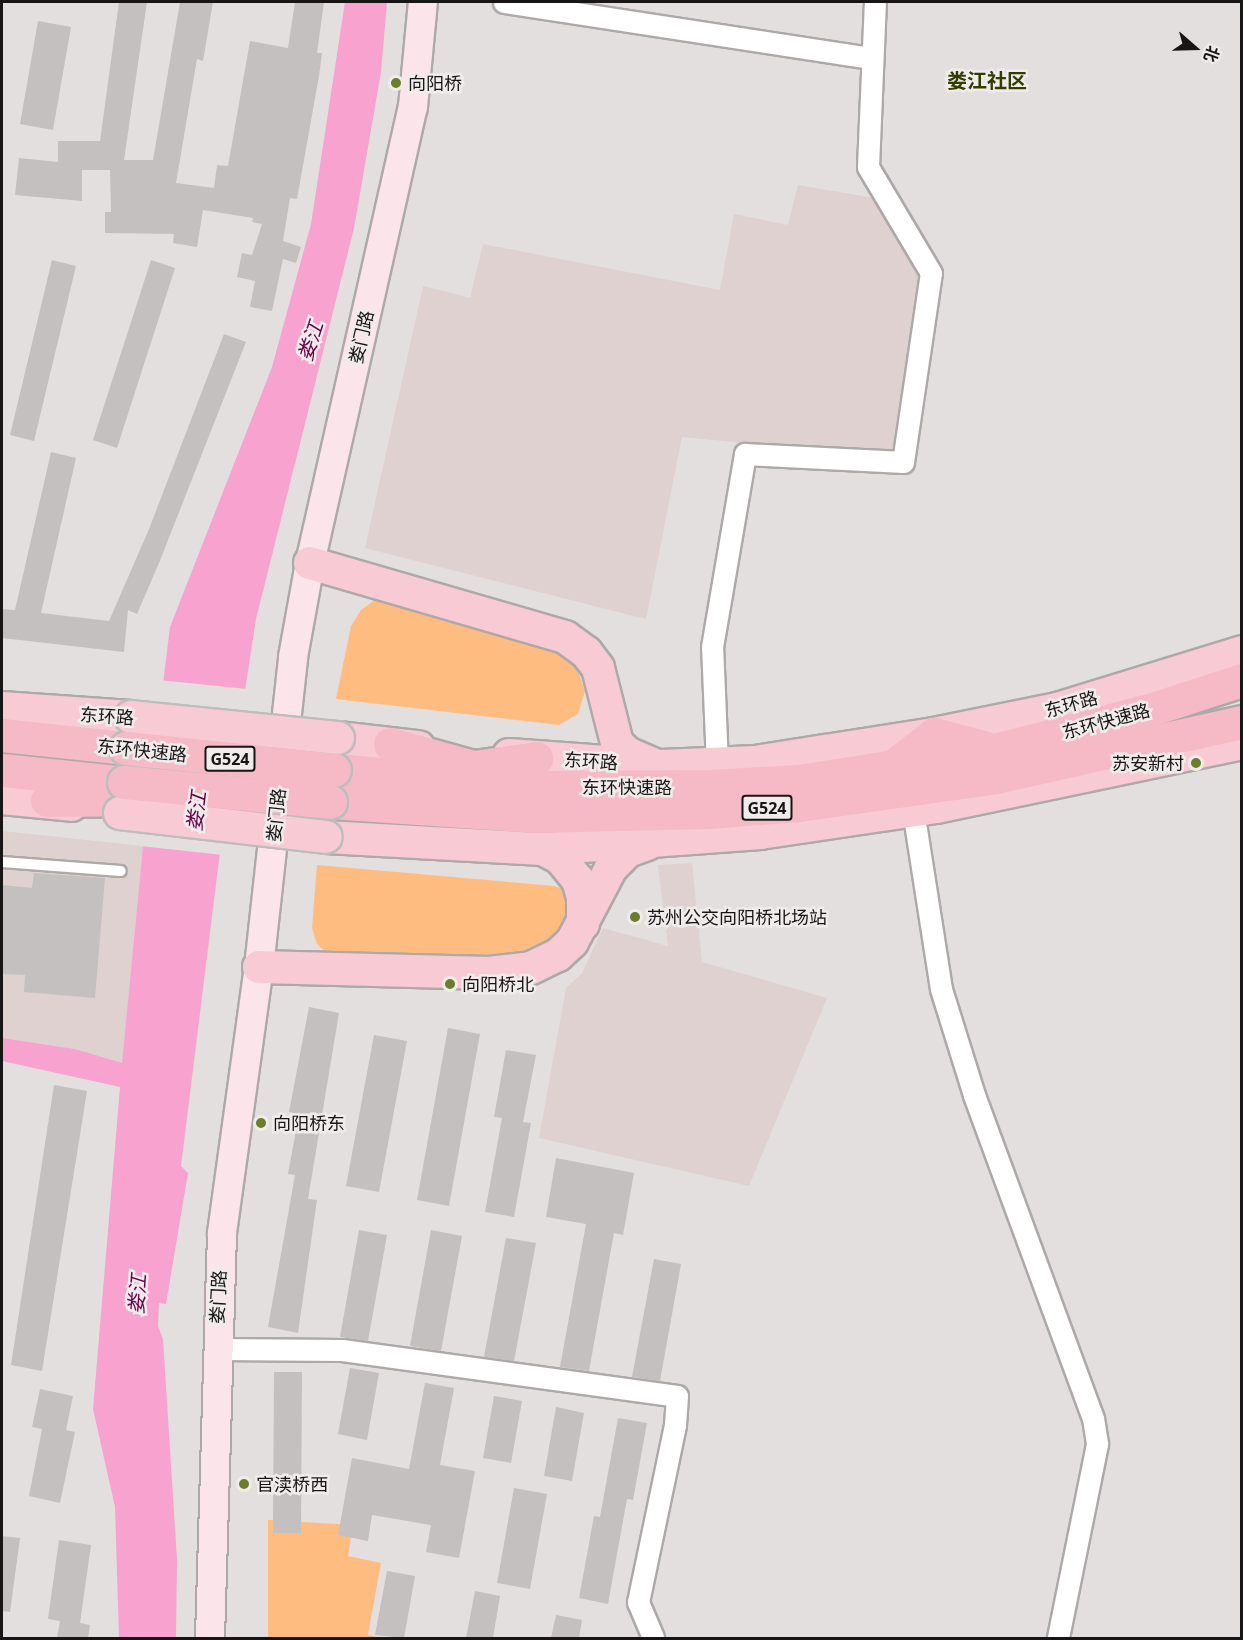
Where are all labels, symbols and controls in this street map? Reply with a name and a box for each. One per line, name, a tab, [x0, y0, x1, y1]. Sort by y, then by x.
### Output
north arrow	[1165, 18, 1225, 78]
text: 北	[1199, 43, 1225, 65]
district label: 娄江社区	[947, 68, 1027, 92]
place label: 向阳桥	[408, 72, 462, 94]
marker: 向阳桥	[389, 76, 403, 90]
street label: 娄门路	[344, 308, 378, 366]
water label: 娄江	[292, 318, 328, 364]
street label: 东环路	[1042, 687, 1100, 721]
street label: 东环快速路	[1060, 699, 1152, 743]
street label: 东环路	[79, 703, 135, 729]
street label: 东环快速路	[96, 735, 188, 765]
road number: G524	[203, 746, 257, 772]
street label: 东环路	[563, 748, 619, 774]
place label: 苏安新村	[1112, 752, 1184, 774]
marker: 苏安新村	[1189, 756, 1203, 770]
street label: 东环快速路	[582, 776, 672, 798]
street label: 娄门路	[262, 787, 290, 843]
water label: 娄江	[182, 790, 210, 832]
road number: G524	[740, 795, 794, 821]
place label: 苏州公交向阳桥北场站	[647, 906, 827, 928]
marker: 苏州公交向阳桥北场站	[628, 910, 642, 924]
place label: 向阳桥北	[462, 973, 534, 995]
marker: 向阳桥北	[443, 977, 457, 991]
place label: 向阳桥东	[273, 1112, 345, 1134]
marker: 向阳桥东	[254, 1116, 268, 1130]
street label: 娄门路	[206, 1269, 230, 1325]
water label: 娄江	[124, 1273, 150, 1315]
place label: 官渎桥西	[256, 1473, 328, 1495]
marker: 官渎桥西	[237, 1477, 251, 1491]

